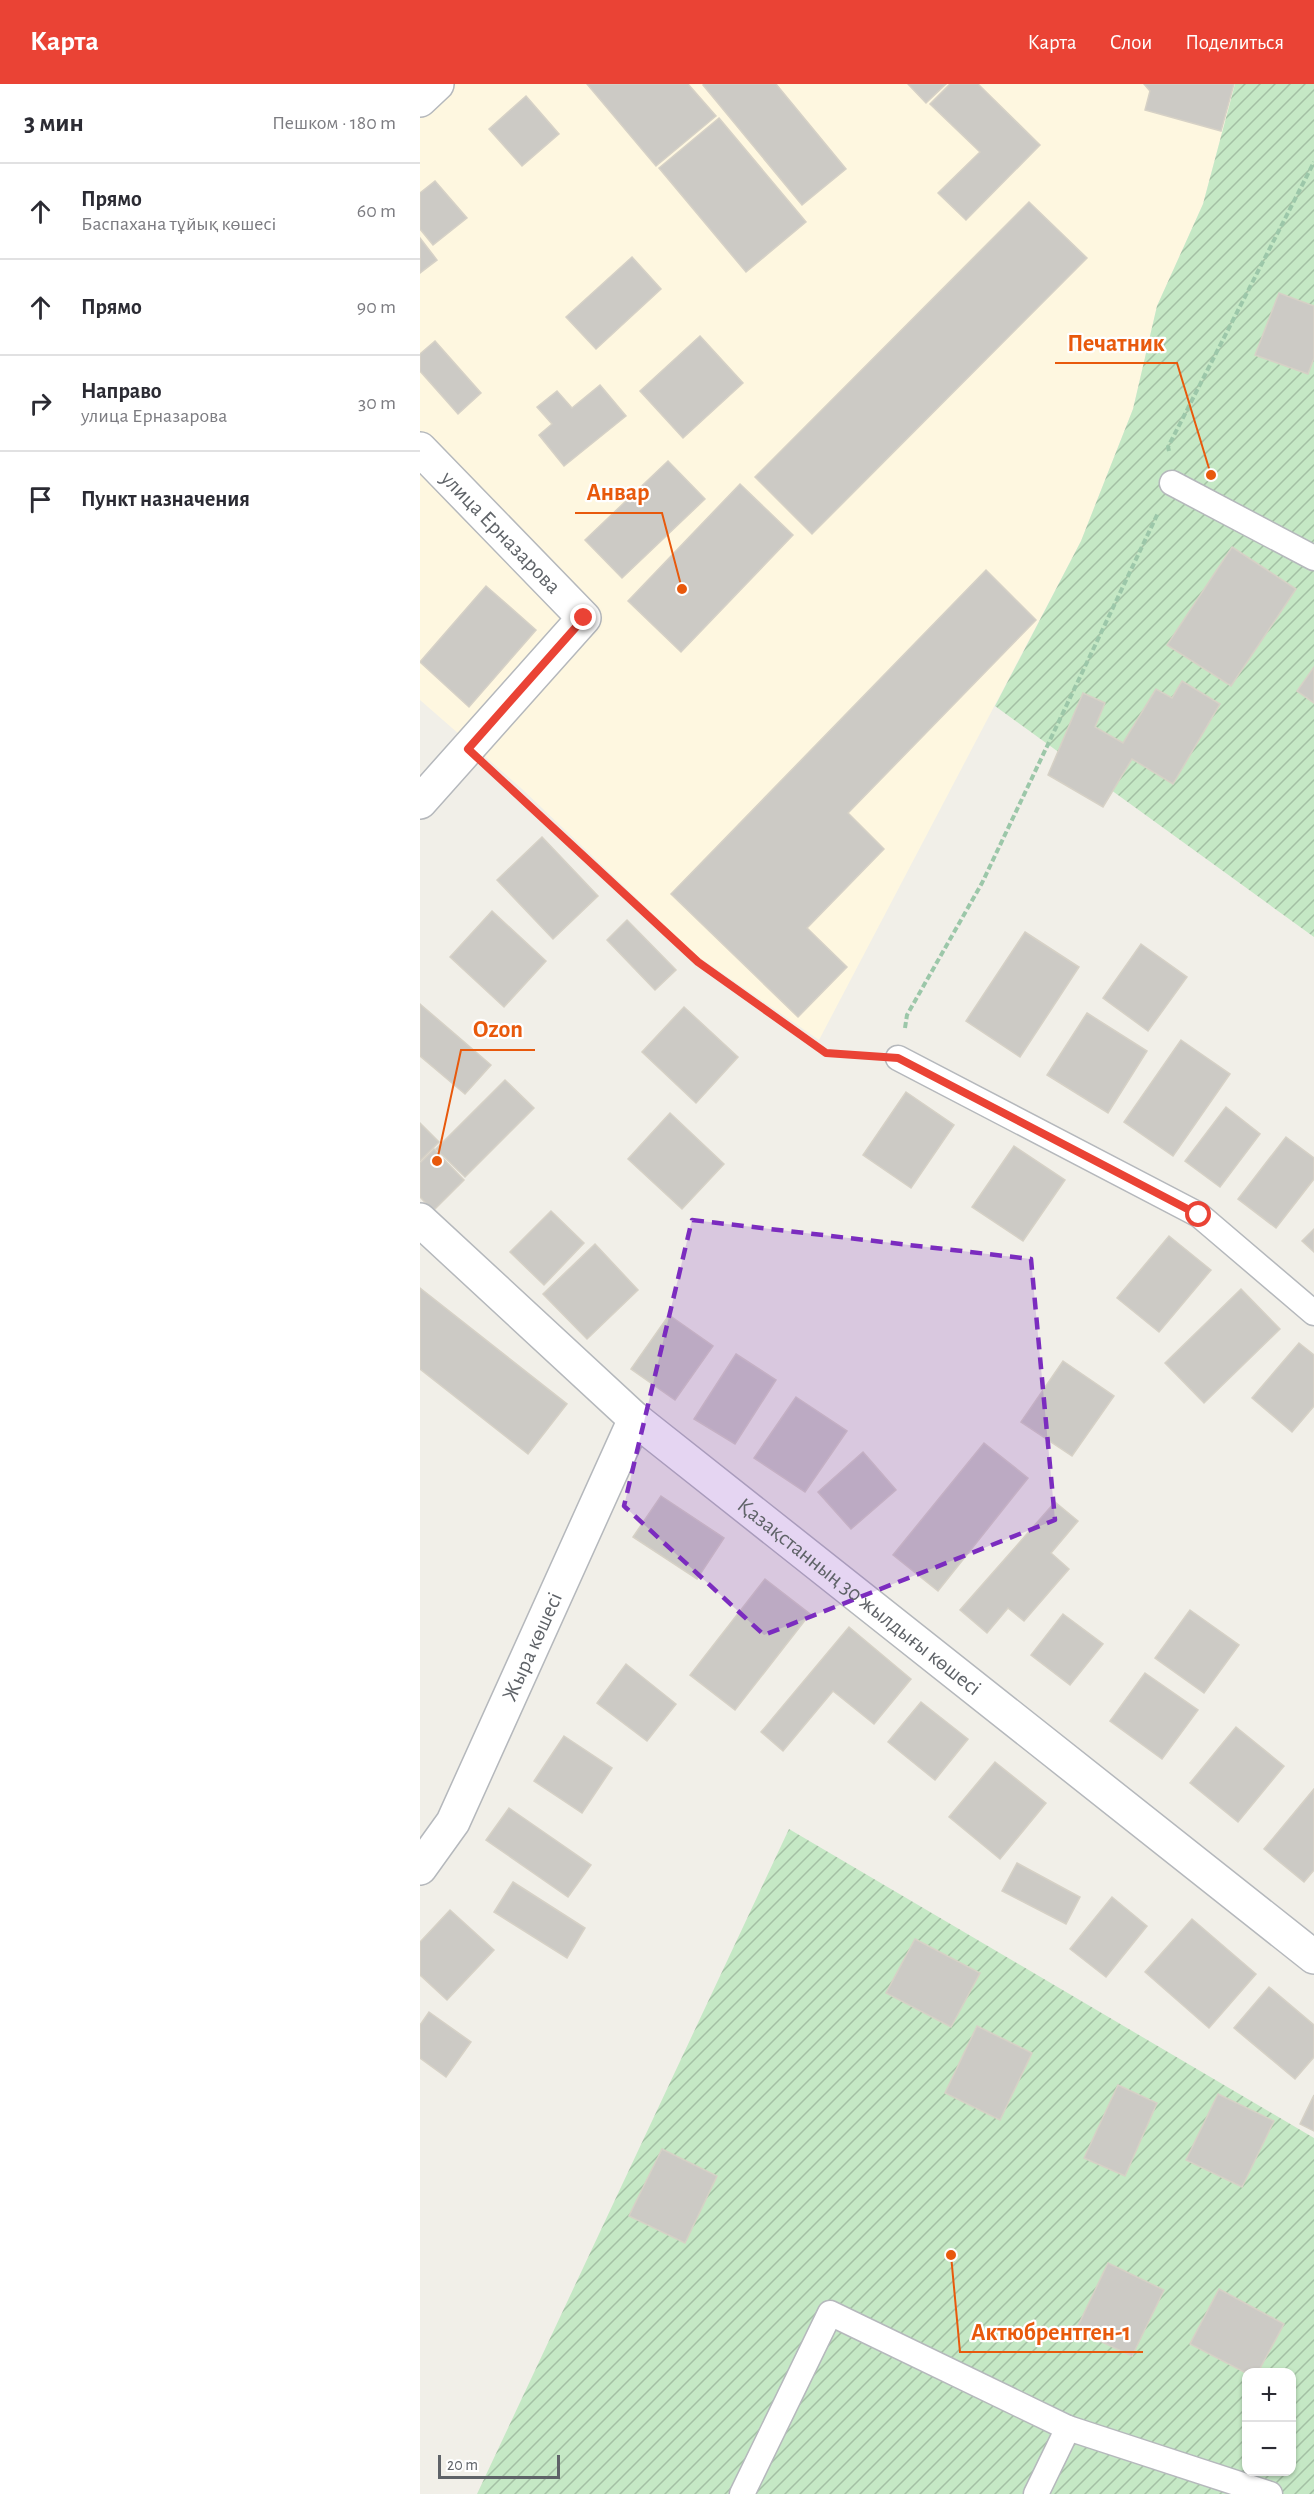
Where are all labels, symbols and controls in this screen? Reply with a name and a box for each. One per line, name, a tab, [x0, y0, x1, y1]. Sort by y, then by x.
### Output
text: Карта	[30, 28, 99, 56]
text: Карта	[1027, 32, 1077, 53]
text: Слои	[1110, 32, 1152, 53]
text: Поделиться	[1185, 32, 1284, 53]
text: 3 мин	[24, 110, 84, 136]
text: Пешком · 180 m	[272, 113, 396, 133]
text: Прямо	[81, 188, 142, 210]
icon: ahead	[24, 195, 57, 228]
text: 60 m	[357, 201, 396, 221]
text: Баспахана тұйық көшесі	[81, 214, 276, 234]
icon: ahead	[24, 291, 57, 324]
text: Прямо	[81, 296, 142, 318]
text: 90 m	[357, 297, 396, 317]
callout: Печатник	[1055, 321, 1177, 363]
text: Печатник	[1067, 332, 1165, 356]
text: Направо	[81, 380, 162, 402]
icon: right	[24, 387, 57, 420]
text: 30 m	[358, 393, 396, 413]
text: улица Ерназарова	[81, 406, 227, 426]
street label: улица Ерназарова	[436, 466, 565, 598]
callout: Анвар	[575, 471, 662, 513]
text: Анвар	[586, 481, 650, 505]
icon: arrive	[24, 483, 57, 516]
text: Пункт назначения	[81, 488, 250, 510]
route end	[570, 604, 596, 630]
callout: Ozon	[461, 1008, 535, 1050]
text: Ozon	[473, 1018, 523, 1042]
route start	[1185, 1201, 1211, 1227]
street label: Қазақстанның 30 жылдығы көшесі	[733, 1494, 985, 1700]
street label: Жыра көшесі	[498, 1589, 566, 1704]
callout: Актюбрентген-1	[960, 2310, 1143, 2352]
text: Актюбрентген-1	[971, 2321, 1131, 2345]
map controls	[1242, 2368, 1296, 2476]
button: +	[1242, 2368, 1296, 2422]
button: −	[1242, 2422, 1296, 2476]
scale bar	[438, 2452, 560, 2480]
text: 20 m	[447, 2457, 478, 2473]

